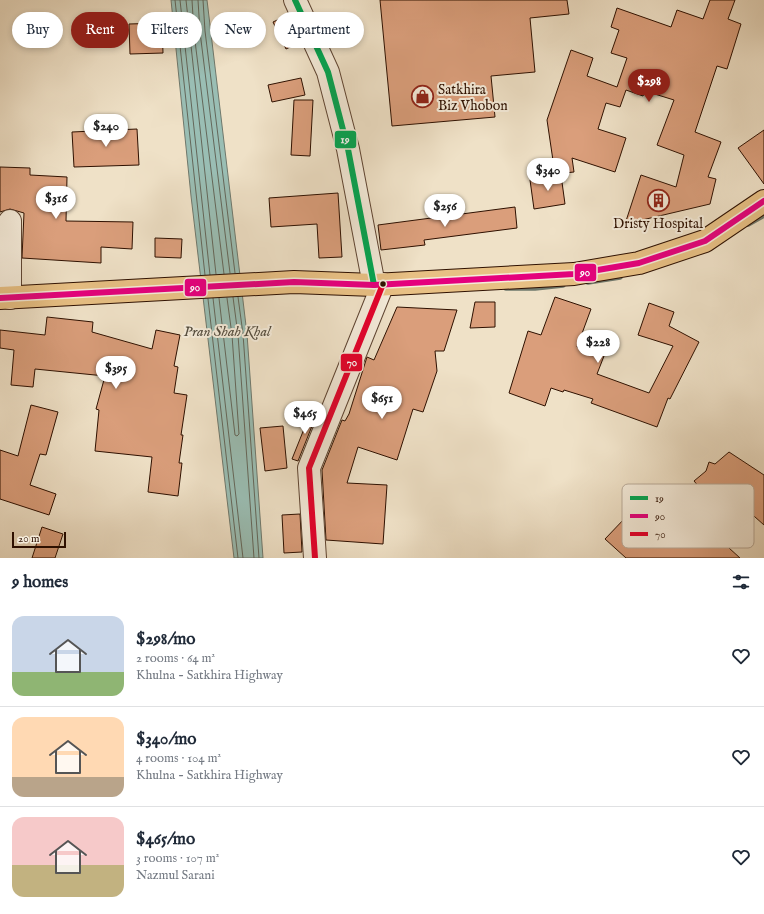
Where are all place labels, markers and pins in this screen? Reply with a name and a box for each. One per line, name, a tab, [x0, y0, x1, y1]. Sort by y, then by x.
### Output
pin: $298	[625, 69, 673, 103]
place label: Satkhira Biz Vhobon	[438, 81, 508, 115]
shop icon: Satkhira Biz Vhobon	[410, 84, 436, 110]
pin: $240	[82, 114, 130, 148]
pin: $340	[524, 158, 572, 192]
pin: $316	[32, 186, 80, 220]
building icon: Dristy Hospital	[645, 188, 671, 214]
pin: $256	[421, 194, 469, 228]
place label: Dristy Hospital	[613, 215, 703, 233]
unlabelled marker	[378, 279, 388, 289]
pin: $228	[574, 330, 622, 364]
pin: $395	[92, 356, 140, 390]
pin: $651	[358, 386, 406, 420]
pin: $465	[281, 401, 329, 435]

